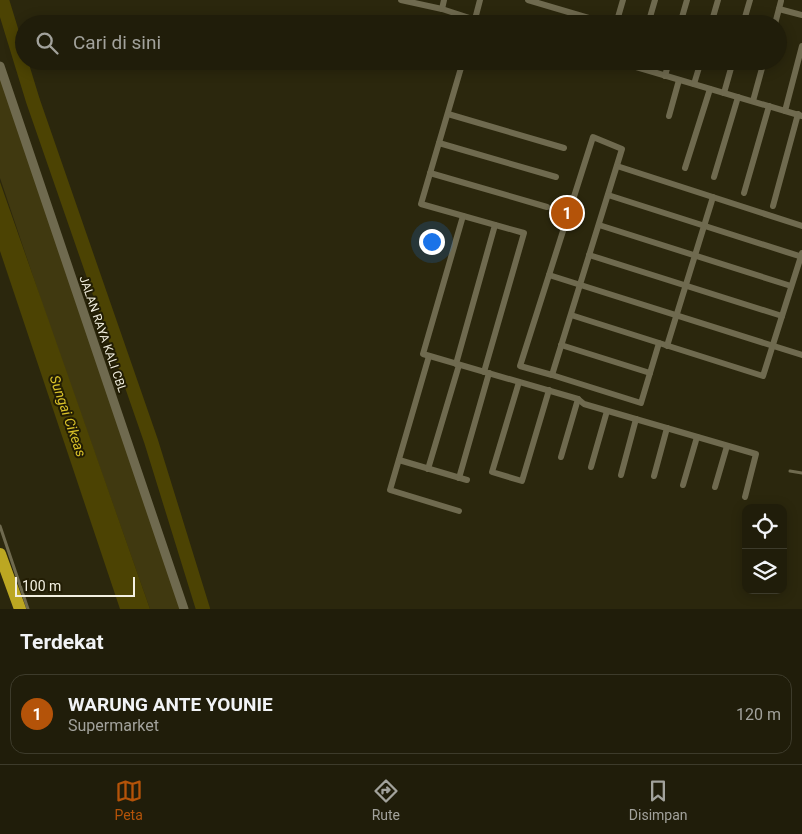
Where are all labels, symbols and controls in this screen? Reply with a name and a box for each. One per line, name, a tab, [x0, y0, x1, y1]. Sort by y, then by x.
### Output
search box	[15, 15, 787, 70]
icon: search	[33, 29, 61, 57]
text: Cari di sini	[73, 31, 161, 54]
pin: 1	[551, 194, 583, 232]
your location	[419, 229, 445, 255]
street label: JALAN RAYA KALI CBL	[76, 274, 130, 395]
water label: Sungai Cikeas	[47, 373, 89, 459]
map controls	[742, 504, 787, 594]
button: locate	[742, 504, 787, 549]
button: layers	[742, 549, 787, 594]
scale bar	[15, 574, 135, 597]
text: 100 m	[22, 578, 61, 594]
text: Terdekat	[20, 630, 104, 654]
text: WARUNG ANTE YOUNIE	[68, 693, 273, 716]
text: 1	[32, 705, 42, 724]
text: 120 m	[736, 705, 781, 724]
text: Supermarket	[68, 716, 159, 735]
tab: Peta	[114, 777, 143, 823]
tab: Rute	[372, 777, 400, 823]
tab: Disimpan	[629, 777, 688, 823]

